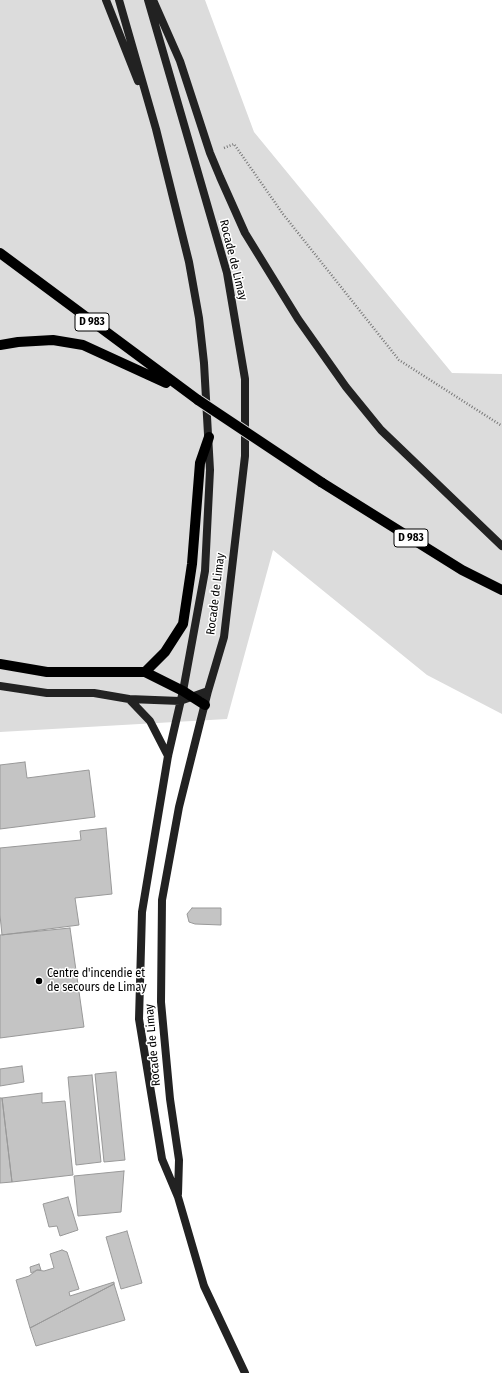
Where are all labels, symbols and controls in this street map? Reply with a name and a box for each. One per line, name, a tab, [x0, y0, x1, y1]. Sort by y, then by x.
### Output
street label: Rocade de Limay	[216, 218, 250, 302]
road number: D 983	[75, 313, 109, 331]
road number: D 983	[394, 529, 428, 547]
street label: Rocade de Limay	[204, 552, 228, 636]
place label: Centre d'incendie et de secours de Limay	[47, 967, 146, 995]
marker: Centre d'incendie et de secours de Limay	[34, 976, 44, 986]
street label: Rocade de Limay	[142, 1003, 164, 1087]

